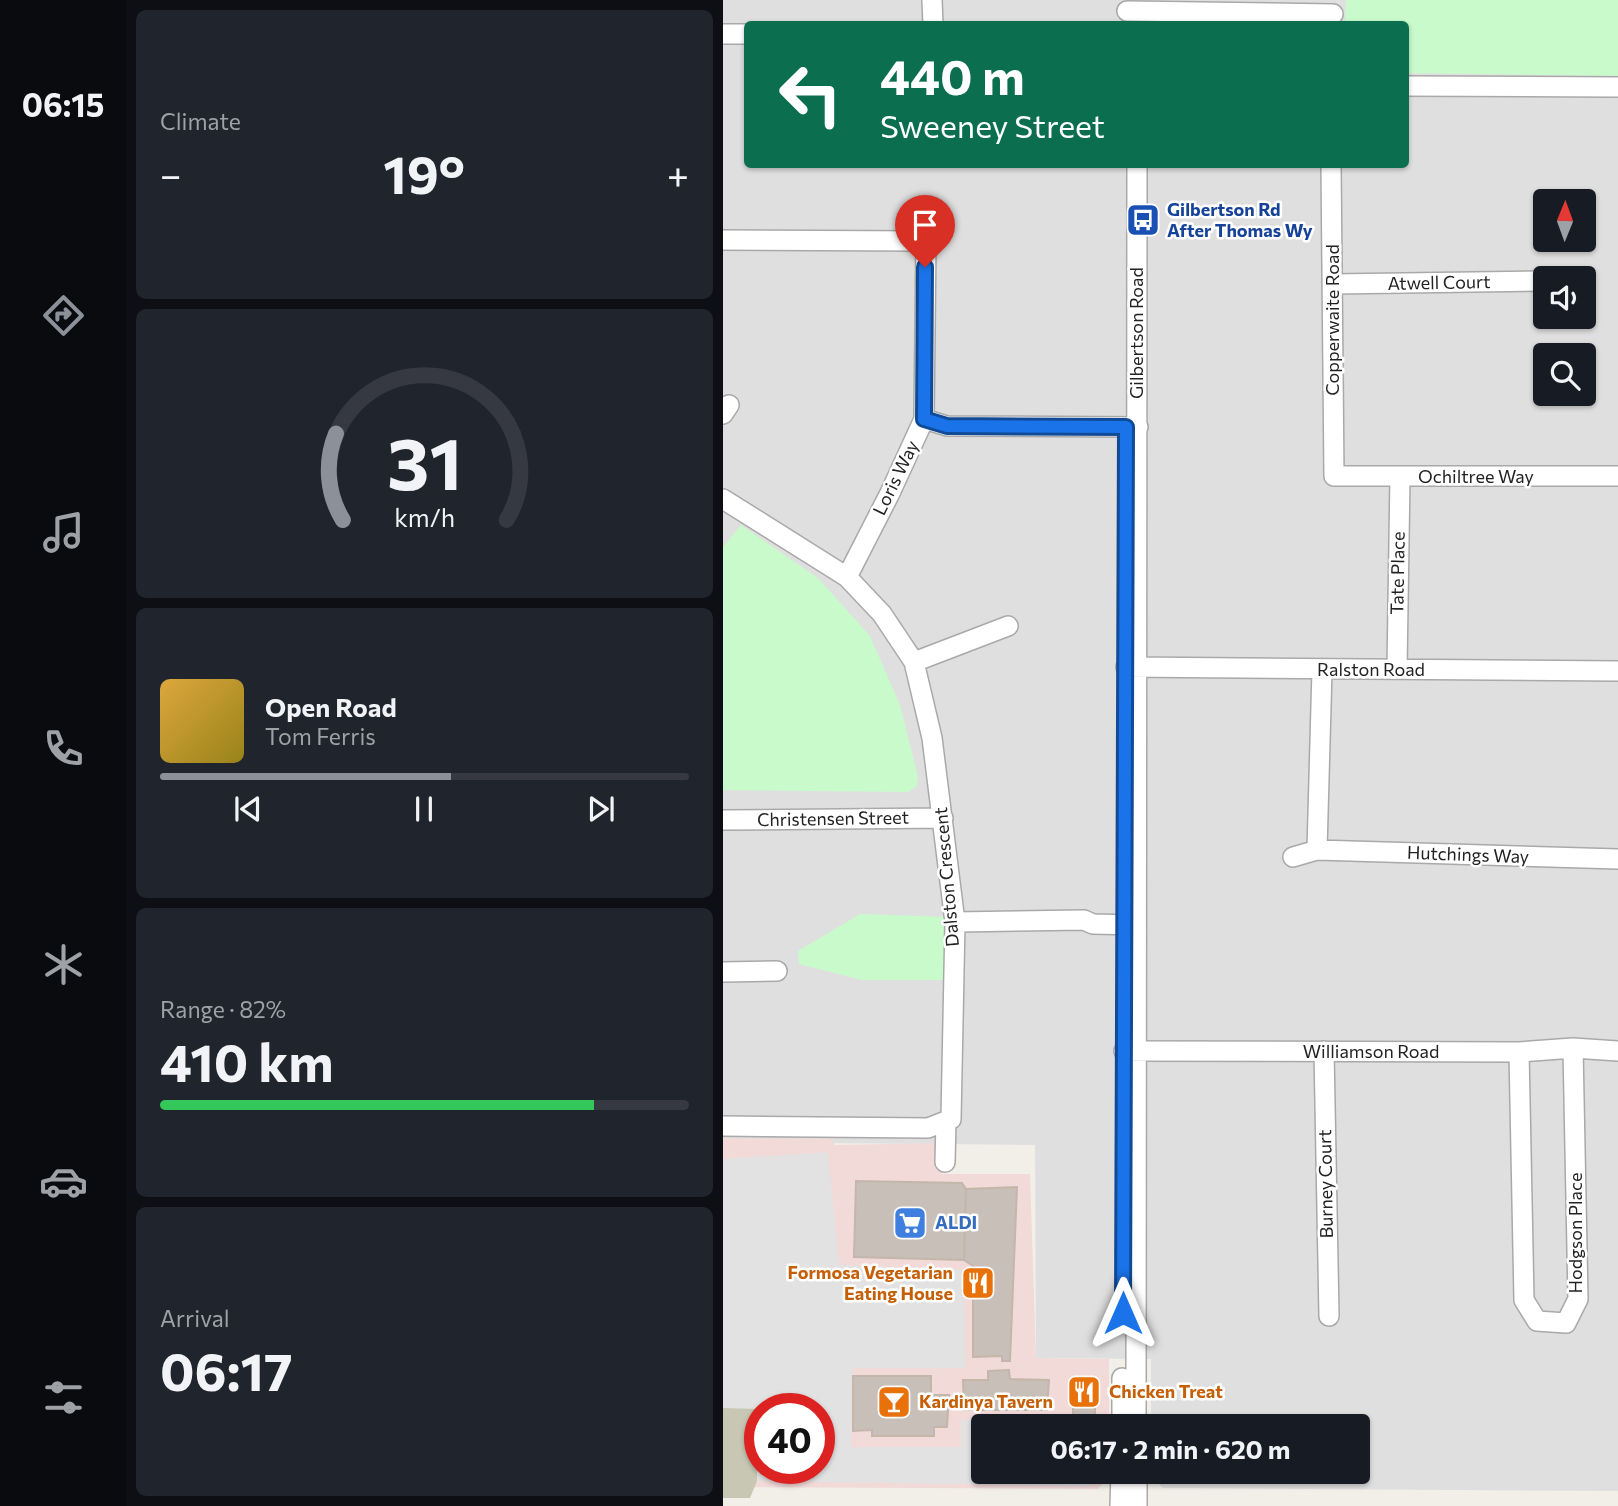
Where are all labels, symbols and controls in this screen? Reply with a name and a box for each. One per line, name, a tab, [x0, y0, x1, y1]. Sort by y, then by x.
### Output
text: 440 m	[880, 45, 1025, 105]
icon: left	[765, 49, 856, 140]
text: 06:15	[22, 84, 104, 124]
text: Sweeney Street	[880, 105, 1105, 145]
text: Climate	[160, 107, 241, 135]
text: 19°	[383, 141, 465, 205]
text: −	[160, 150, 182, 197]
text: +	[667, 150, 689, 197]
north arrow	[1533, 189, 1596, 252]
map controls	[1533, 189, 1596, 406]
pin	[895, 195, 955, 267]
place label: Gilbertson Rd After Thomas Wy	[1167, 198, 1313, 241]
bus stop icon: Gilbertson Rd After Thomas Wy	[1124, 201, 1162, 239]
icon: arrive	[906, 206, 944, 244]
street label: Copperwaite Road	[1321, 244, 1343, 396]
button: sound	[1533, 266, 1596, 329]
street label: Gilbertson Road	[1125, 267, 1147, 399]
street label: Atwell Court	[1387, 270, 1491, 294]
icon: directions	[39, 291, 88, 340]
button: search	[1533, 343, 1596, 406]
text: 31	[387, 416, 462, 505]
street label: Loris Way	[868, 437, 923, 519]
street label: Ochiltree Way	[1418, 465, 1534, 487]
text: km/h	[394, 502, 455, 532]
icon: music	[39, 508, 88, 557]
street label: Tate Place	[1385, 531, 1409, 615]
street label: Ralston Road	[1317, 658, 1425, 680]
text: Open Road	[265, 691, 397, 722]
text: Tom Ferris	[265, 722, 376, 750]
icon: phone	[39, 724, 88, 773]
icon: previous	[229, 790, 267, 828]
icon: pause	[405, 790, 443, 828]
icon: next	[582, 790, 620, 828]
street label: Christensen Street	[757, 806, 909, 830]
street label: Dalston Crescent	[929, 806, 963, 948]
street label: Hutchings Way	[1407, 841, 1530, 867]
icon: climate	[39, 940, 88, 989]
text: Range · 82%	[160, 995, 286, 1023]
text: 410 km	[160, 1029, 334, 1093]
street label: Williamson Road	[1303, 1040, 1439, 1062]
street label: Burney Court	[1313, 1129, 1337, 1239]
icon: car	[39, 1157, 88, 1206]
street label: Hodgson Place	[1564, 1173, 1586, 1293]
supermarket icon: ALDI	[891, 1204, 929, 1242]
place label: ALDI	[935, 1211, 977, 1233]
place label: Formosa Vegetarian Eating House	[788, 1261, 953, 1304]
restaurant icon: Formosa Vegetarian Eating House	[959, 1264, 997, 1302]
position arrow	[1086, 1276, 1160, 1350]
text: Arrival	[160, 1304, 230, 1332]
text: 06:17	[160, 1338, 293, 1402]
icon: filters	[39, 1373, 88, 1422]
restaurant icon: Chicken Treat	[1065, 1373, 1103, 1411]
place label: Chicken Treat	[1109, 1380, 1223, 1402]
bar icon: Kardinya Tavern	[875, 1383, 913, 1421]
place label: Kardinya Tavern	[919, 1390, 1053, 1412]
speed limit sign: 40	[744, 1393, 835, 1484]
text: 06:17 · 2 min · 620 m	[1050, 1433, 1291, 1464]

